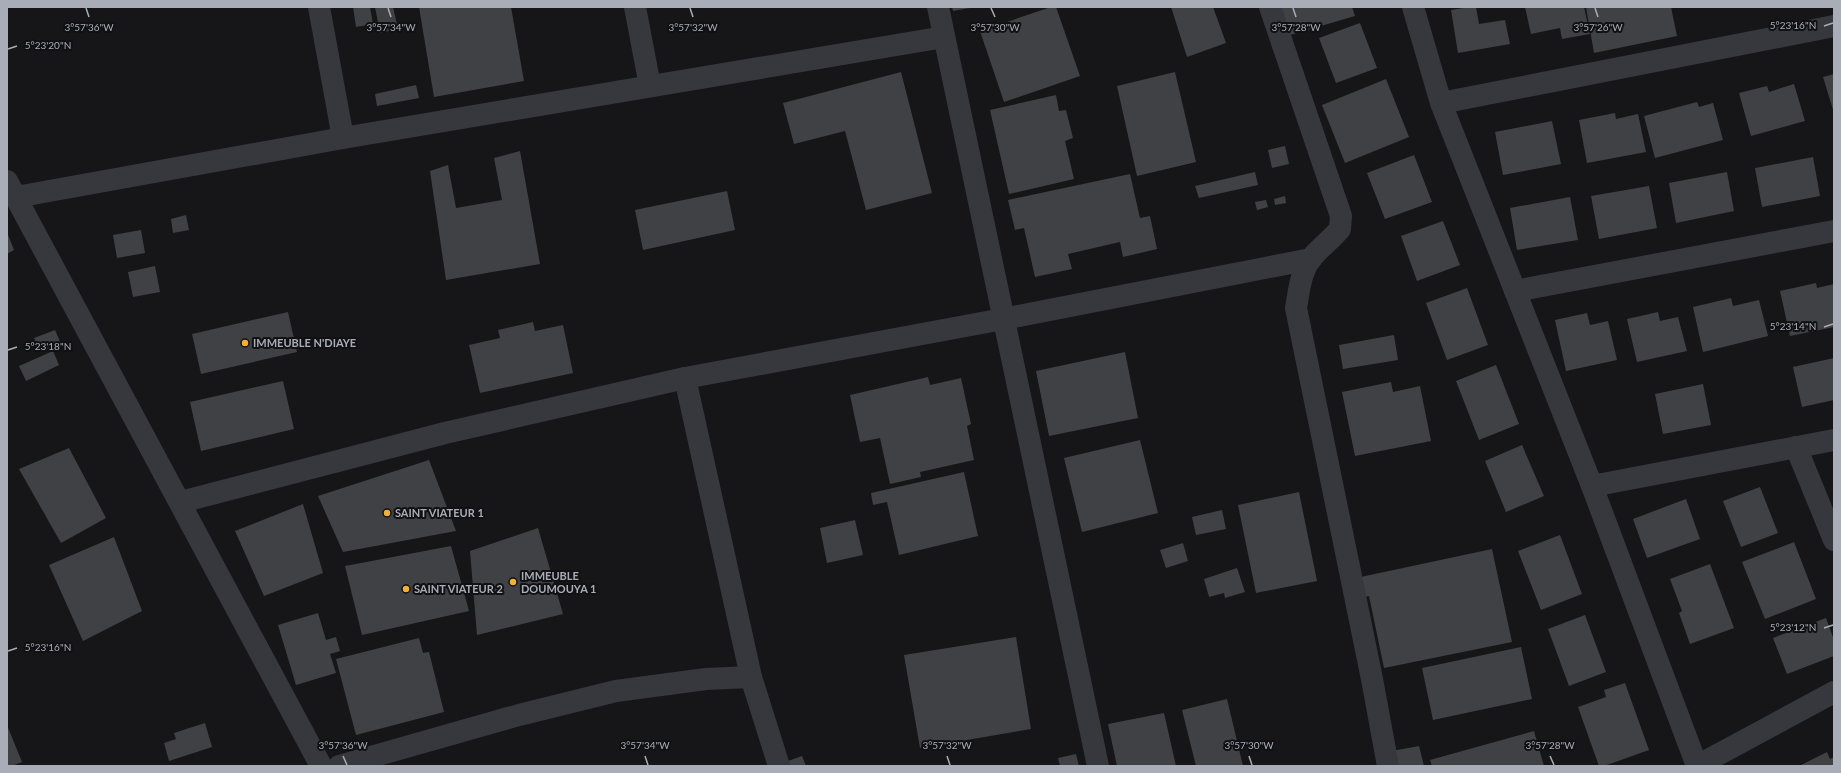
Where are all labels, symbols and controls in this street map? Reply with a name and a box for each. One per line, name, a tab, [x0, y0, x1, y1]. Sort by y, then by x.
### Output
text: 5°23'16"N	[1770, 19, 1816, 31]
text: 3°57'36"W	[64, 21, 114, 33]
text: 3°57'34"W	[366, 21, 416, 33]
text: 3°57'32"W	[668, 21, 718, 33]
text: 3°57'30"W	[970, 21, 1020, 33]
text: 3°57'28"W	[1271, 21, 1321, 33]
text: 3°57'26"W	[1573, 21, 1623, 33]
text: 5°23'20"N	[25, 39, 71, 51]
text: 5°23'14"N	[1770, 320, 1816, 332]
place label: IMMEUBLE N'DIAYE	[253, 336, 356, 349]
marker: IMMEUBLE N'DIAYE	[240, 338, 250, 348]
text: 5°23'18"N	[25, 340, 71, 352]
place label: SAINT VIATEUR 1	[395, 506, 484, 519]
marker: SAINT VIATEUR 1	[382, 508, 392, 518]
place label: IMMEUBLE DOUMOUYA 1	[521, 569, 597, 595]
marker: IMMEUBLE DOUMOUYA 1	[508, 577, 518, 587]
place label: SAINT VIATEUR 2	[414, 582, 503, 595]
marker: SAINT VIATEUR 2	[401, 584, 411, 594]
text: 5°23'12"N	[1770, 621, 1816, 633]
text: 5°23'16"N	[25, 641, 71, 653]
text: 3°57'36"W	[318, 739, 368, 751]
text: 3°57'34"W	[620, 739, 670, 751]
text: 3°57'32"W	[922, 739, 972, 751]
text: 3°57'30"W	[1224, 739, 1274, 751]
text: 3°57'28"W	[1525, 739, 1575, 751]

